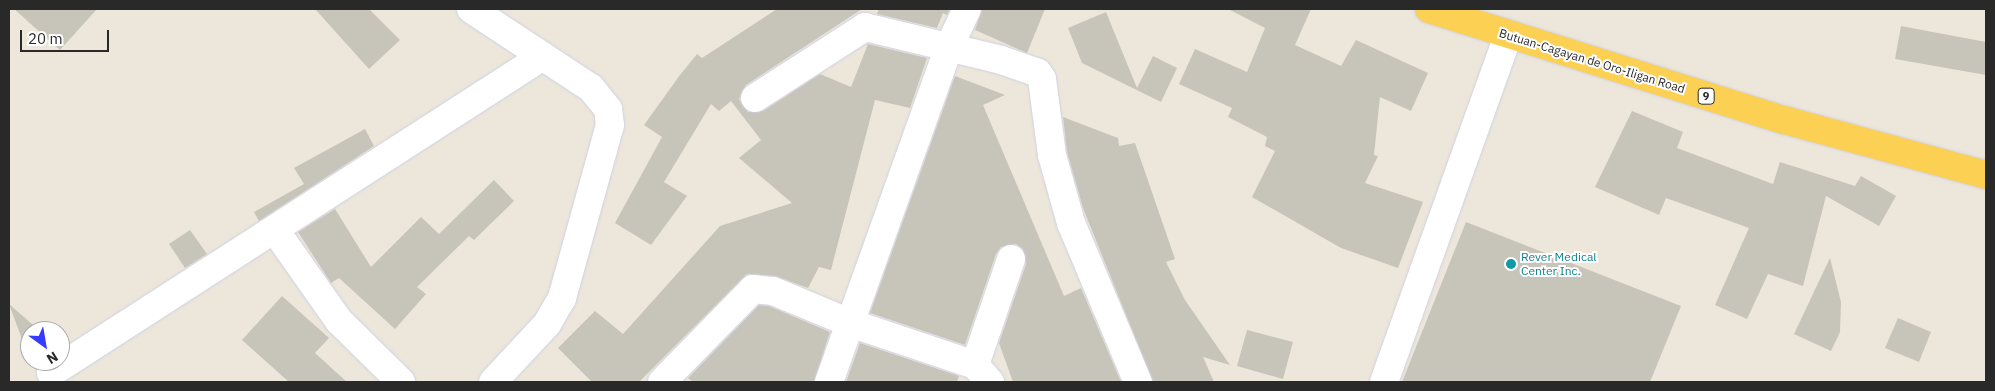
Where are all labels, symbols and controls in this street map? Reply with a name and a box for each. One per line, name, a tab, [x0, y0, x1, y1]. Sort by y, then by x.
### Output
scale bar	[22, 20, 111, 52]
street label: Butuan-Cagayan de Oro-Iligan Road	[1497, 26, 1687, 96]
text: 20 m	[28, 29, 63, 48]
road number: 9	[1697, 88, 1715, 104]
place label: Rever Medical Center Inc.	[1521, 250, 1597, 278]
marker: Rever Medical Center Inc.	[1505, 258, 1517, 270]
north arrow	[20, 321, 70, 371]
text: N	[43, 348, 61, 368]

